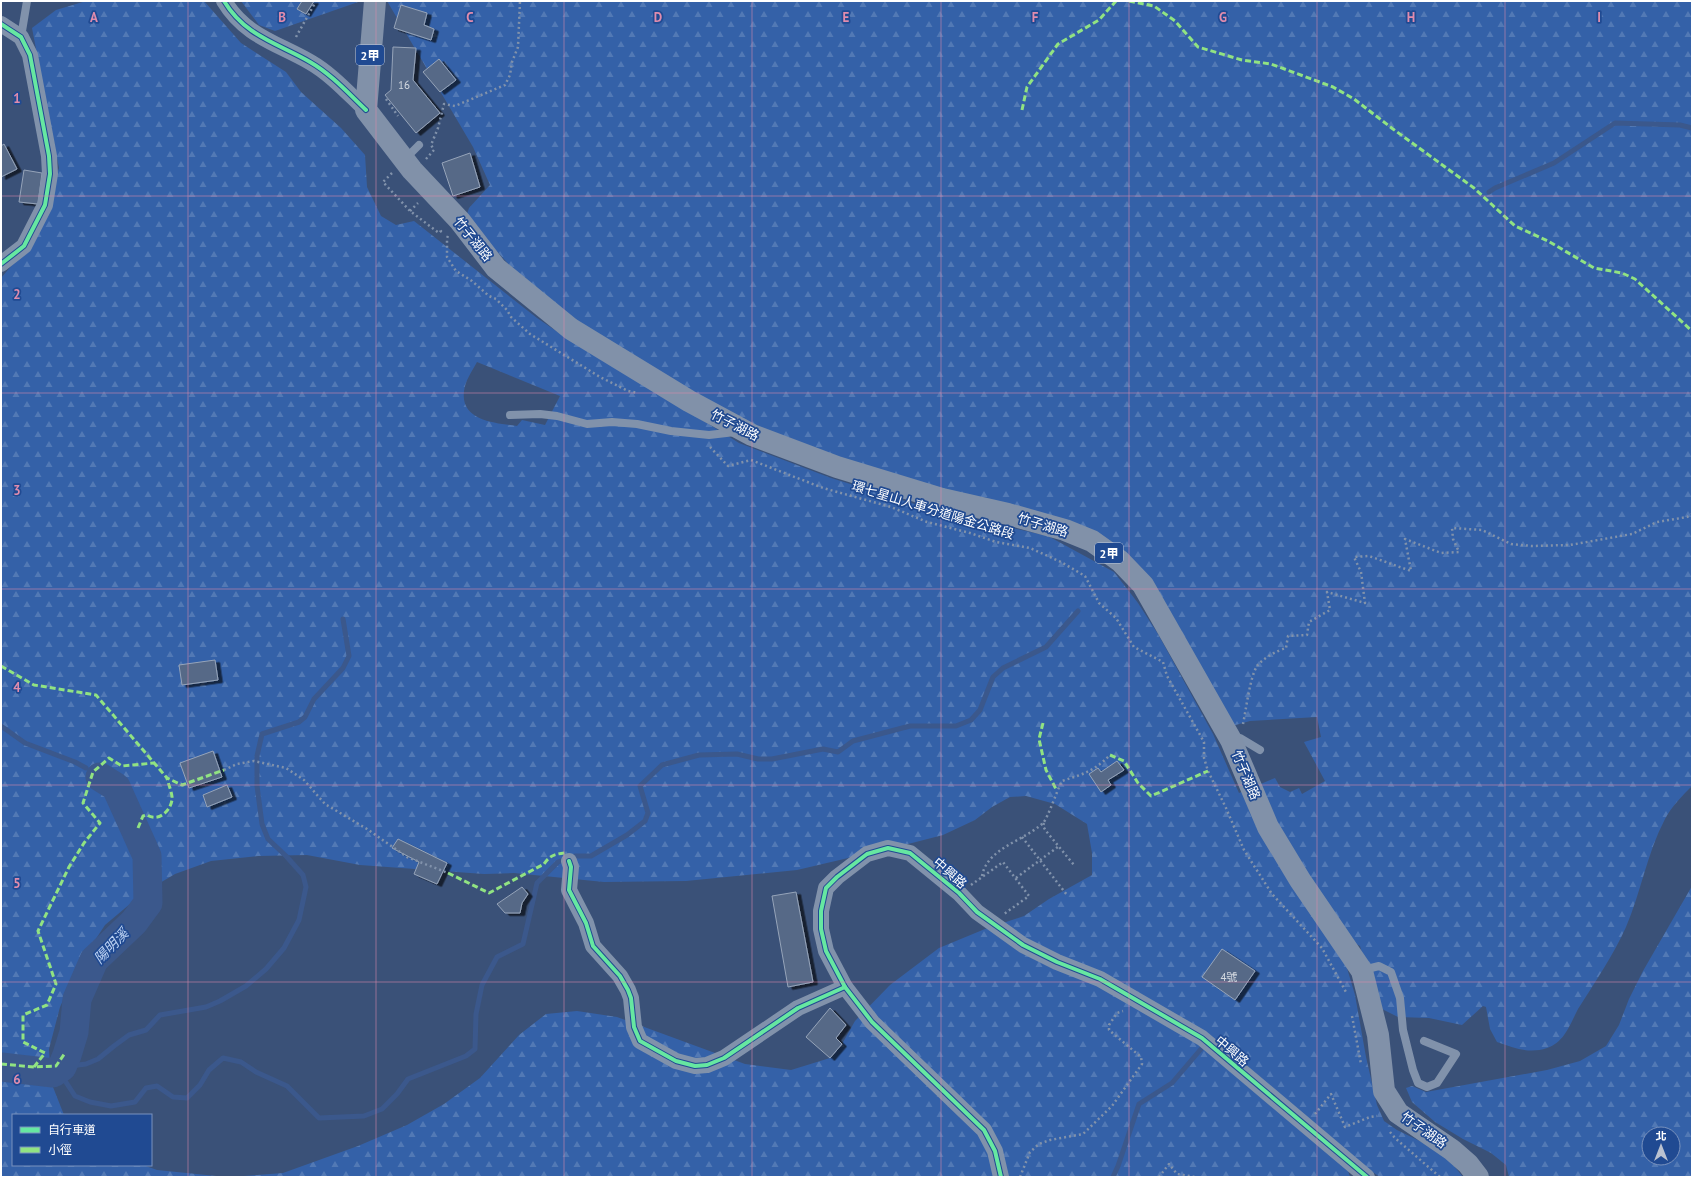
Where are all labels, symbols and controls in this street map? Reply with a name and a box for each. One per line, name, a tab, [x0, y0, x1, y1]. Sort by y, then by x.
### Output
text: A	[90, 9, 98, 26]
text: B	[278, 9, 286, 26]
text: C	[466, 9, 474, 26]
text: D	[654, 9, 662, 26]
text: E	[843, 9, 850, 26]
text: F	[1032, 9, 1039, 26]
text: G	[1219, 9, 1227, 26]
text: H	[1407, 9, 1415, 26]
text: I	[1597, 9, 1601, 26]
road number: 2甲	[356, 45, 384, 65]
house number: 16	[398, 78, 410, 92]
text: 1	[13, 90, 21, 107]
street label: 竹子湖路	[450, 213, 496, 265]
text: 2	[13, 286, 21, 303]
street label: 竹子湖路	[708, 406, 762, 444]
street label: 環七星山人車分道陽金公路段	[850, 477, 1016, 543]
text: 3	[13, 482, 21, 499]
street label: 竹子湖路	[1016, 509, 1070, 541]
road number: 2甲	[1095, 543, 1123, 563]
text: 4	[13, 679, 21, 696]
street label: 竹子湖路	[1228, 748, 1264, 802]
street label: 中興路	[930, 854, 970, 892]
text: 5	[13, 875, 21, 892]
water label: 陽明溪	[90, 923, 133, 967]
house number: 4號	[1221, 970, 1238, 984]
street label: 中興路	[1212, 1032, 1252, 1070]
text: 6	[13, 1071, 21, 1088]
street label: 竹子湖路	[1398, 1108, 1450, 1152]
legend	[12, 1114, 152, 1166]
text: 自行車道	[48, 1122, 96, 1137]
north arrow	[1641, 1126, 1681, 1166]
text: 北	[1656, 1129, 1667, 1143]
text: 小徑	[48, 1142, 72, 1157]

